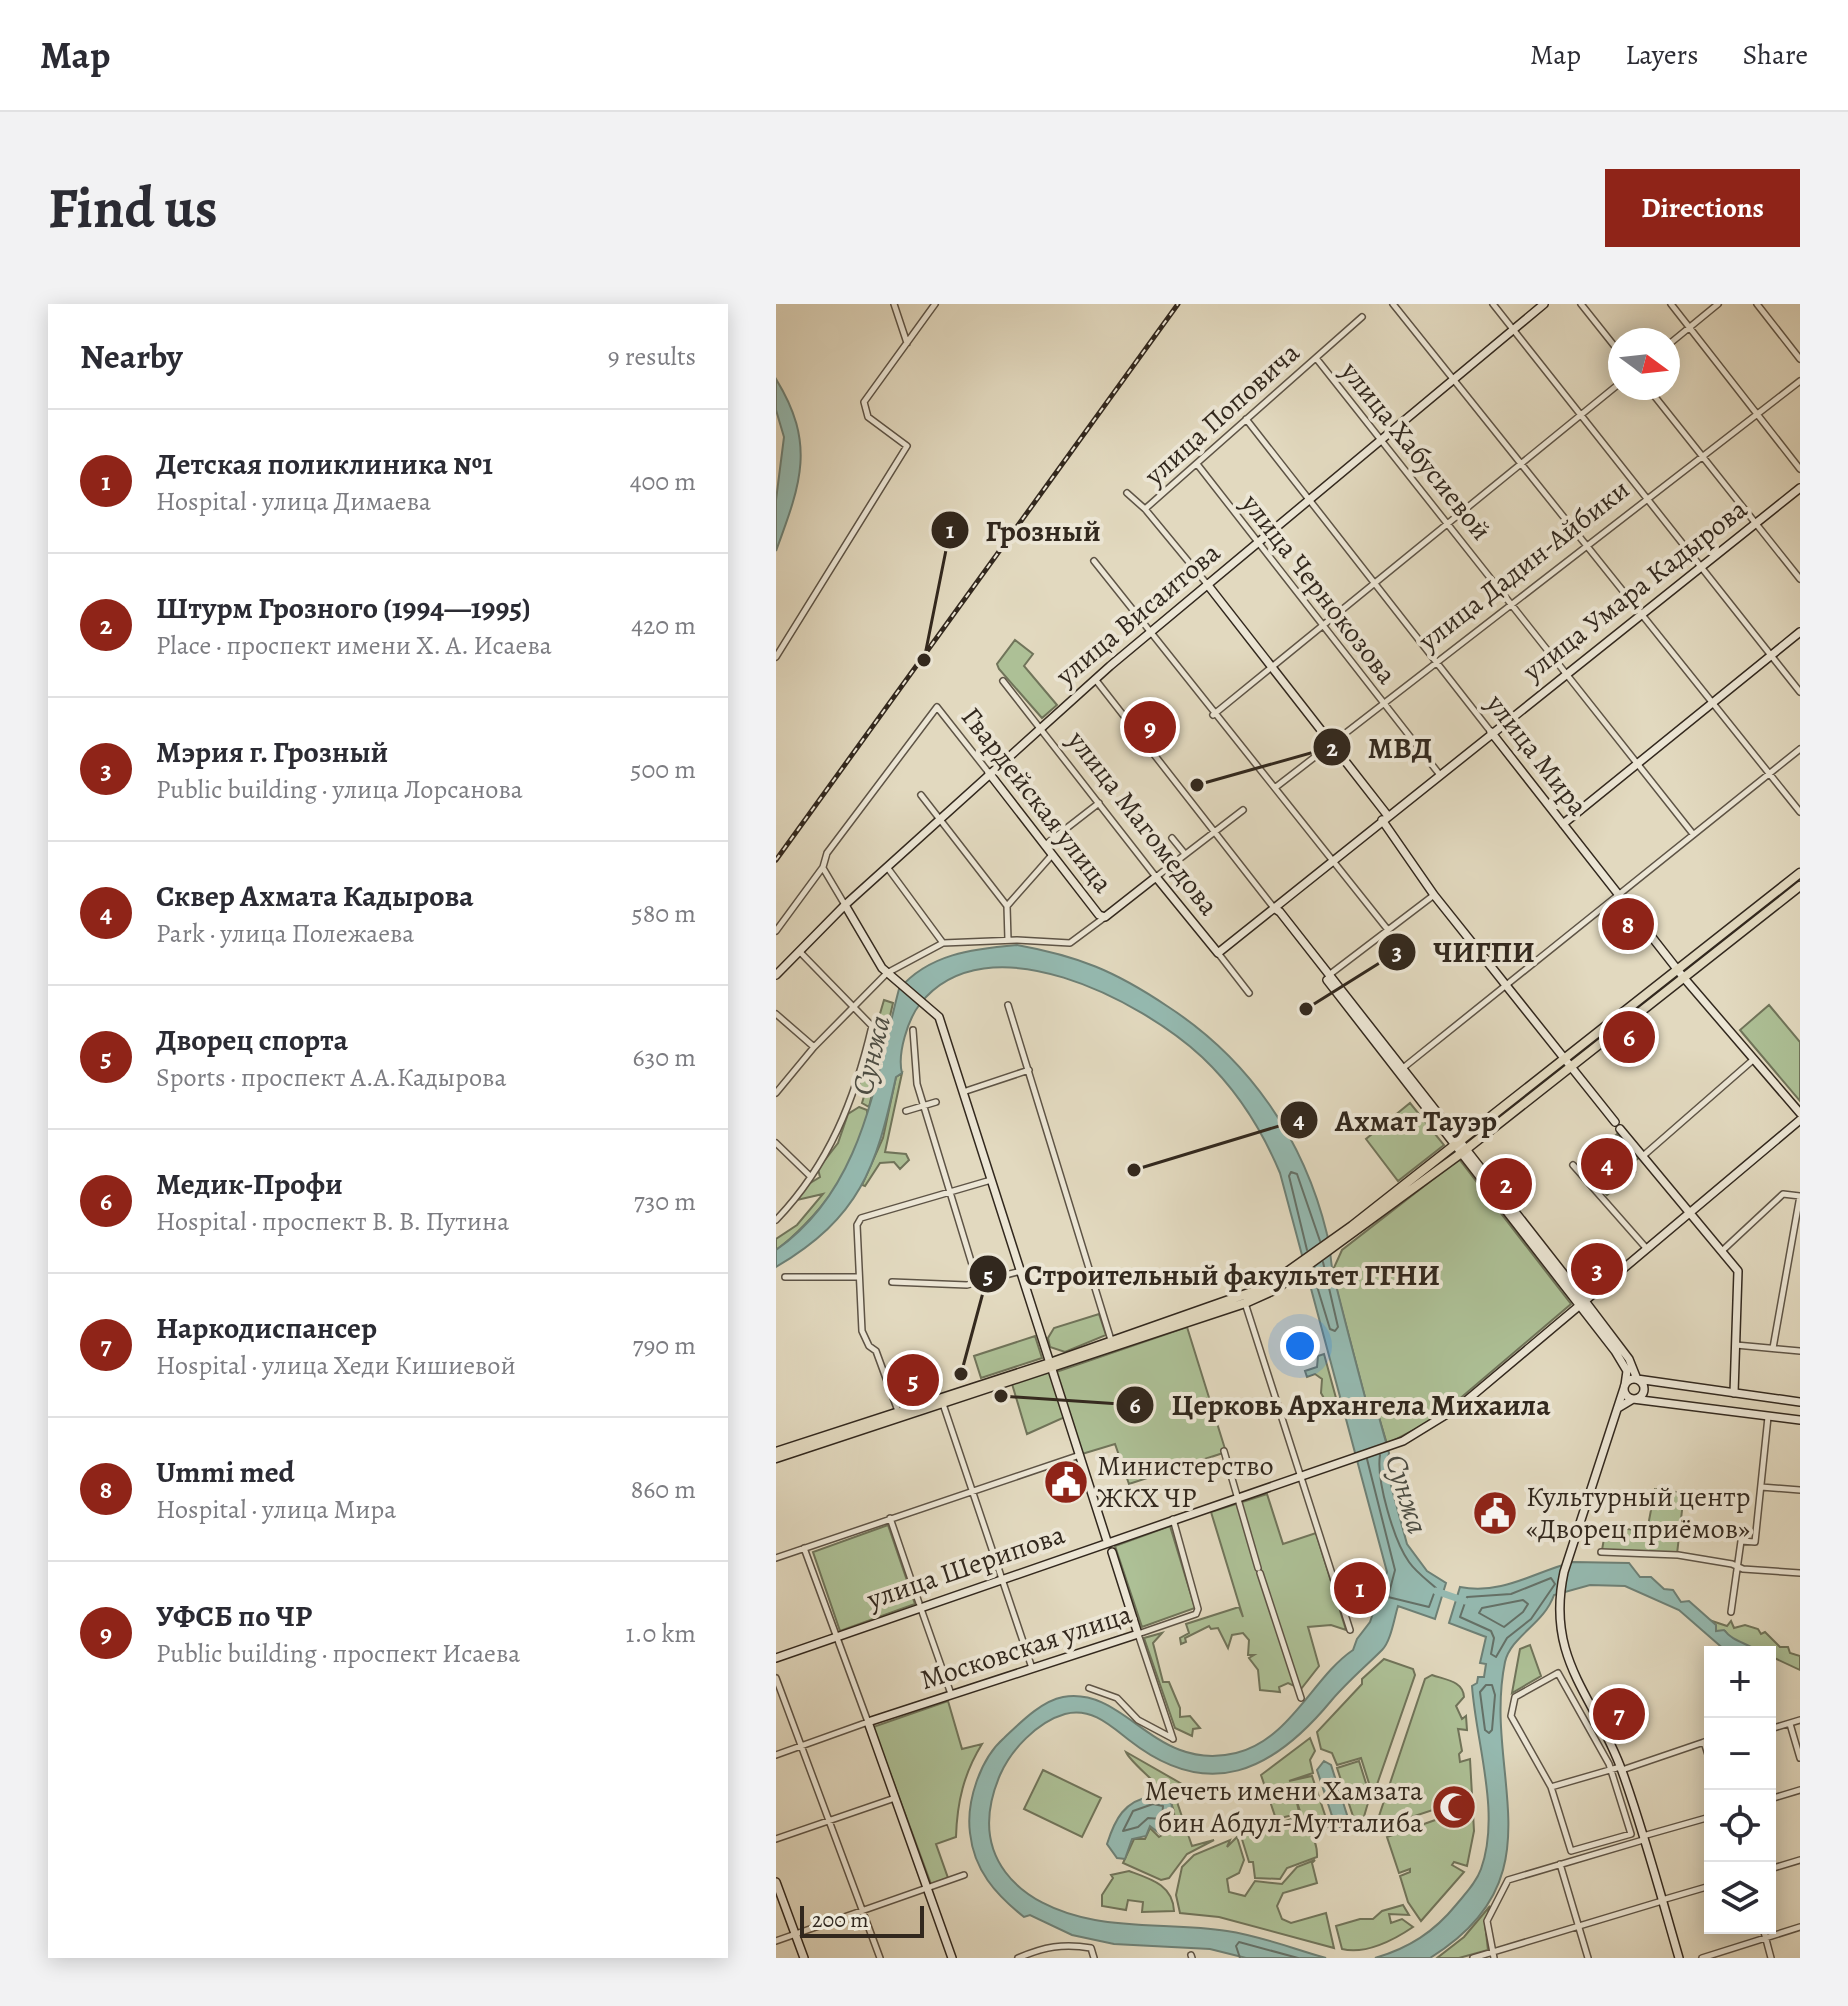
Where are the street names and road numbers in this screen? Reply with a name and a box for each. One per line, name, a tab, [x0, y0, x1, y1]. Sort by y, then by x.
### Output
street label: улица Поповича	[1135, 334, 1308, 495]
street label: улица Хабусиевой	[1331, 353, 1500, 548]
street label: улица Дадин-Айбики	[1410, 471, 1637, 660]
street label: улица Чернокозова	[1232, 485, 1405, 692]
street label: улица Умара Кадырова	[1514, 490, 1755, 690]
street label: улица Висаитова	[1047, 534, 1228, 695]
street label: улица Мира	[1477, 686, 1597, 824]
street label: Гвардейская улица	[952, 699, 1122, 901]
street label: улица Магомедова	[1058, 722, 1227, 923]
street label: улица Шерипова	[861, 1515, 1070, 1619]
street label: Московская улица	[915, 1595, 1137, 1699]

